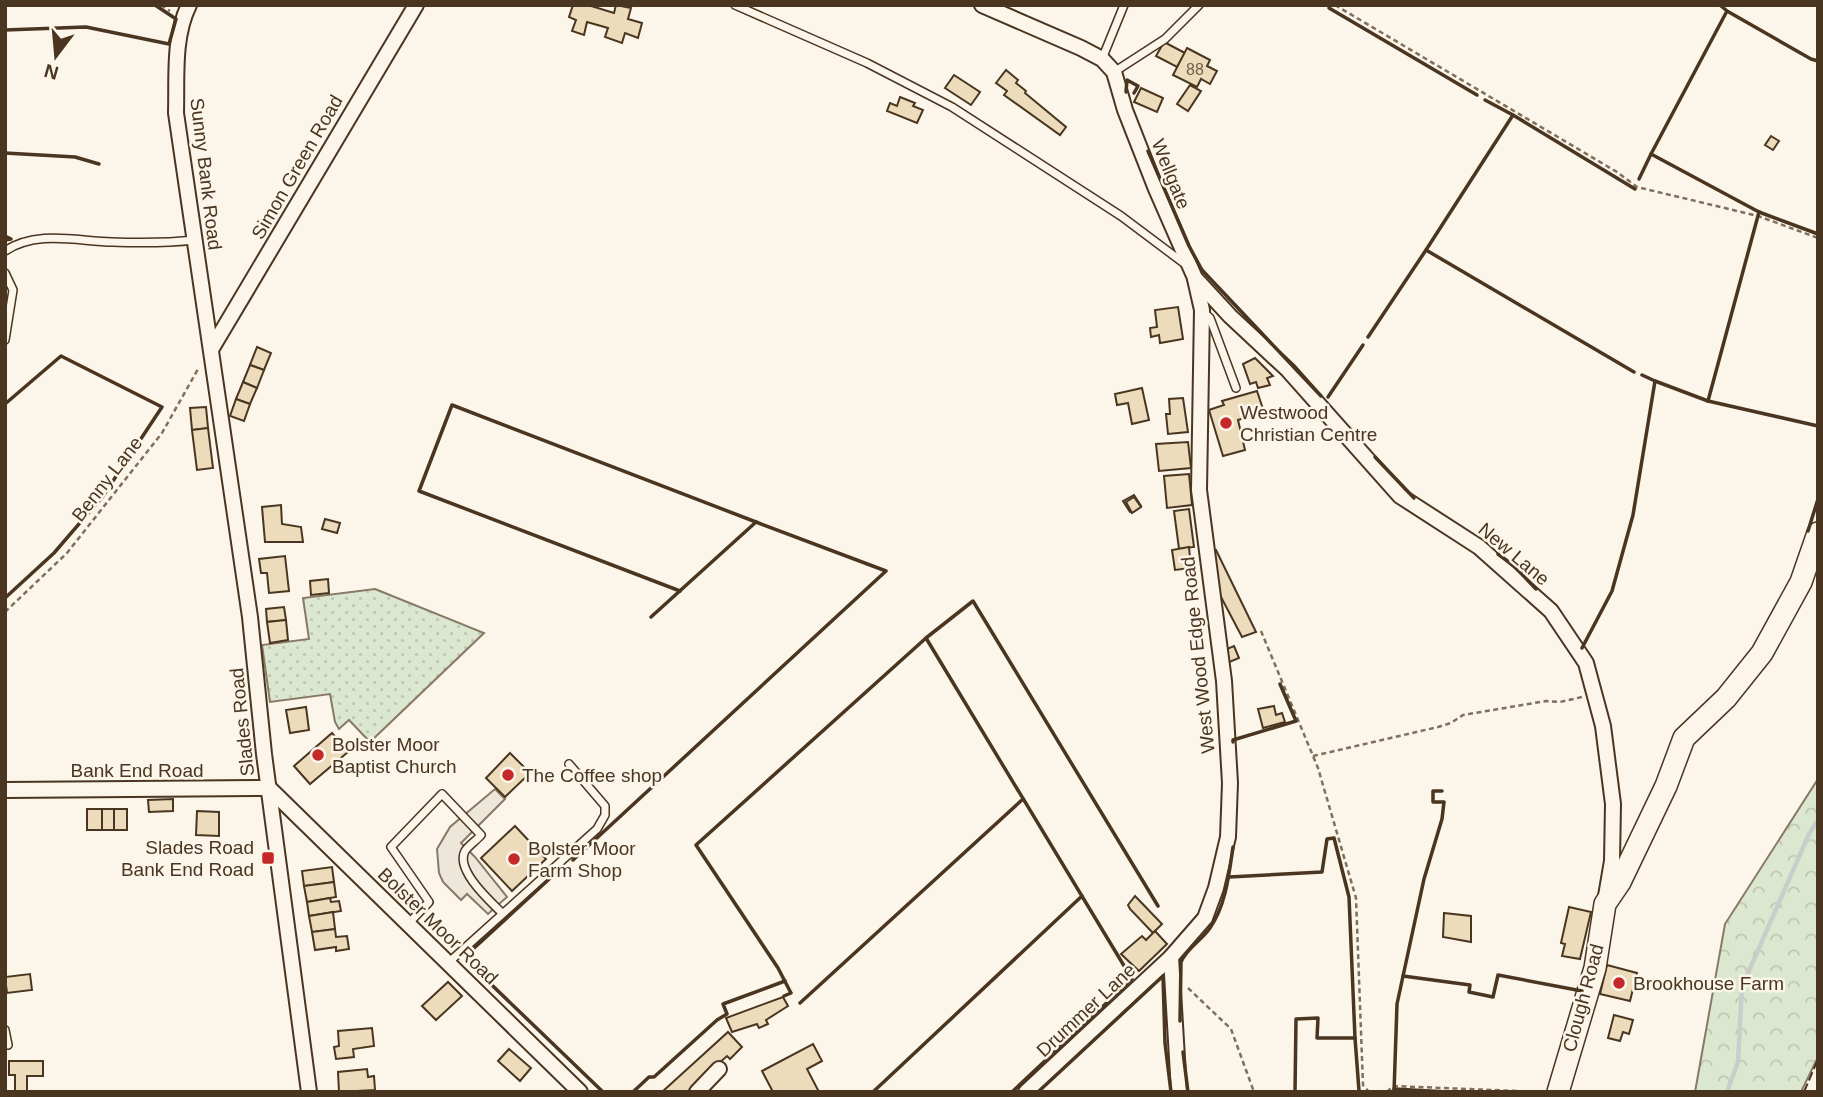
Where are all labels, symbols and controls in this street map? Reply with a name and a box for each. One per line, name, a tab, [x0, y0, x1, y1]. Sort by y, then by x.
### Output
north arrow	[21, 21, 91, 91]
text: N	[42, 60, 61, 84]
house number: 88	[1186, 61, 1204, 78]
street label: Simon Green Road	[247, 91, 347, 243]
street label: Sunny Bank Road	[186, 97, 226, 251]
street label: Wellgate	[1147, 136, 1195, 212]
place label: Westwood Christian Centre	[1240, 402, 1377, 445]
marker: Westwood Christian Centre	[1218, 415, 1234, 431]
street label: Benny Lane	[68, 433, 146, 525]
street label: New Lane	[1474, 518, 1554, 590]
street label: West Wood Edge Road	[1177, 556, 1219, 754]
street label: Slades Road	[226, 667, 258, 777]
place label: Bolster Moor Baptist Church	[332, 734, 457, 777]
marker: Bolster Moor Baptist Church	[310, 747, 326, 763]
street label: Bank End Road	[70, 760, 204, 781]
place label: The Coffee shop	[522, 765, 662, 786]
marker: The Coffee shop	[500, 767, 516, 783]
place label: Slades Road Bank End Road	[121, 837, 254, 880]
place label: Bolster Moor Farm Shop	[528, 838, 636, 881]
marker: Slades Road Bank End Road	[260, 850, 276, 866]
marker: Bolster Moor Farm Shop	[506, 851, 522, 867]
street label: Bolster Moor Road	[374, 863, 502, 989]
street label: Clough Road	[1559, 942, 1607, 1054]
street label: Drummer Lane	[1033, 959, 1139, 1061]
place label: Brookhouse Farm	[1633, 973, 1784, 994]
marker: Brookhouse Farm	[1611, 975, 1627, 991]

